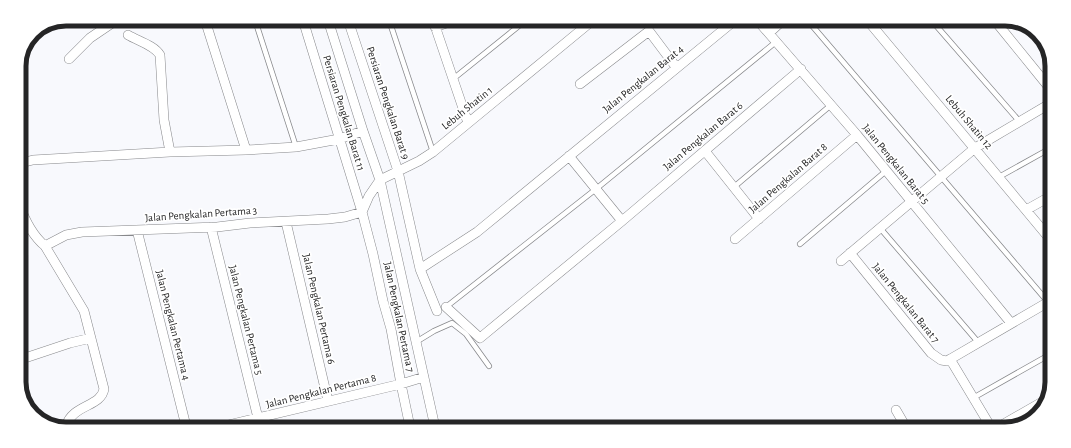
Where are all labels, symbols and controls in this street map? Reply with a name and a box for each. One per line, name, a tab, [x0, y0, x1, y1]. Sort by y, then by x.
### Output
street label: Jalan Pengkalan Barat 4	[601, 43, 685, 115]
street label: Persiaran Pengkalan Barat 9	[365, 45, 411, 161]
street label: Persiaran Pengkalan Barat 11	[321, 54, 367, 172]
street label: Lebuh Shatin 1	[440, 84, 494, 132]
street label: Lebuh Shatin 12	[943, 93, 995, 151]
street label: Jalan Pengkalan Barat 6	[661, 100, 745, 172]
street label: Jalan Pengkalan Barat 5	[861, 122, 932, 206]
street label: Jalan Pengkalan Barat 8	[747, 141, 829, 215]
street label: Jalan Pengkalan Pertama 3	[145, 205, 258, 223]
street label: Jalan Pengkalan Pertama 6	[301, 253, 337, 365]
street label: Jalan Pengkalan Pertama 7	[382, 261, 416, 374]
street label: Jalan Pengkalan Barat 7	[871, 261, 942, 345]
street label: Jalan Pengkalan Pertama 5	[227, 264, 265, 376]
street label: Jalan Pengkalan Pertama 4	[154, 269, 192, 381]
street label: Jalan Pengkalan Pertama 8	[265, 372, 377, 410]

